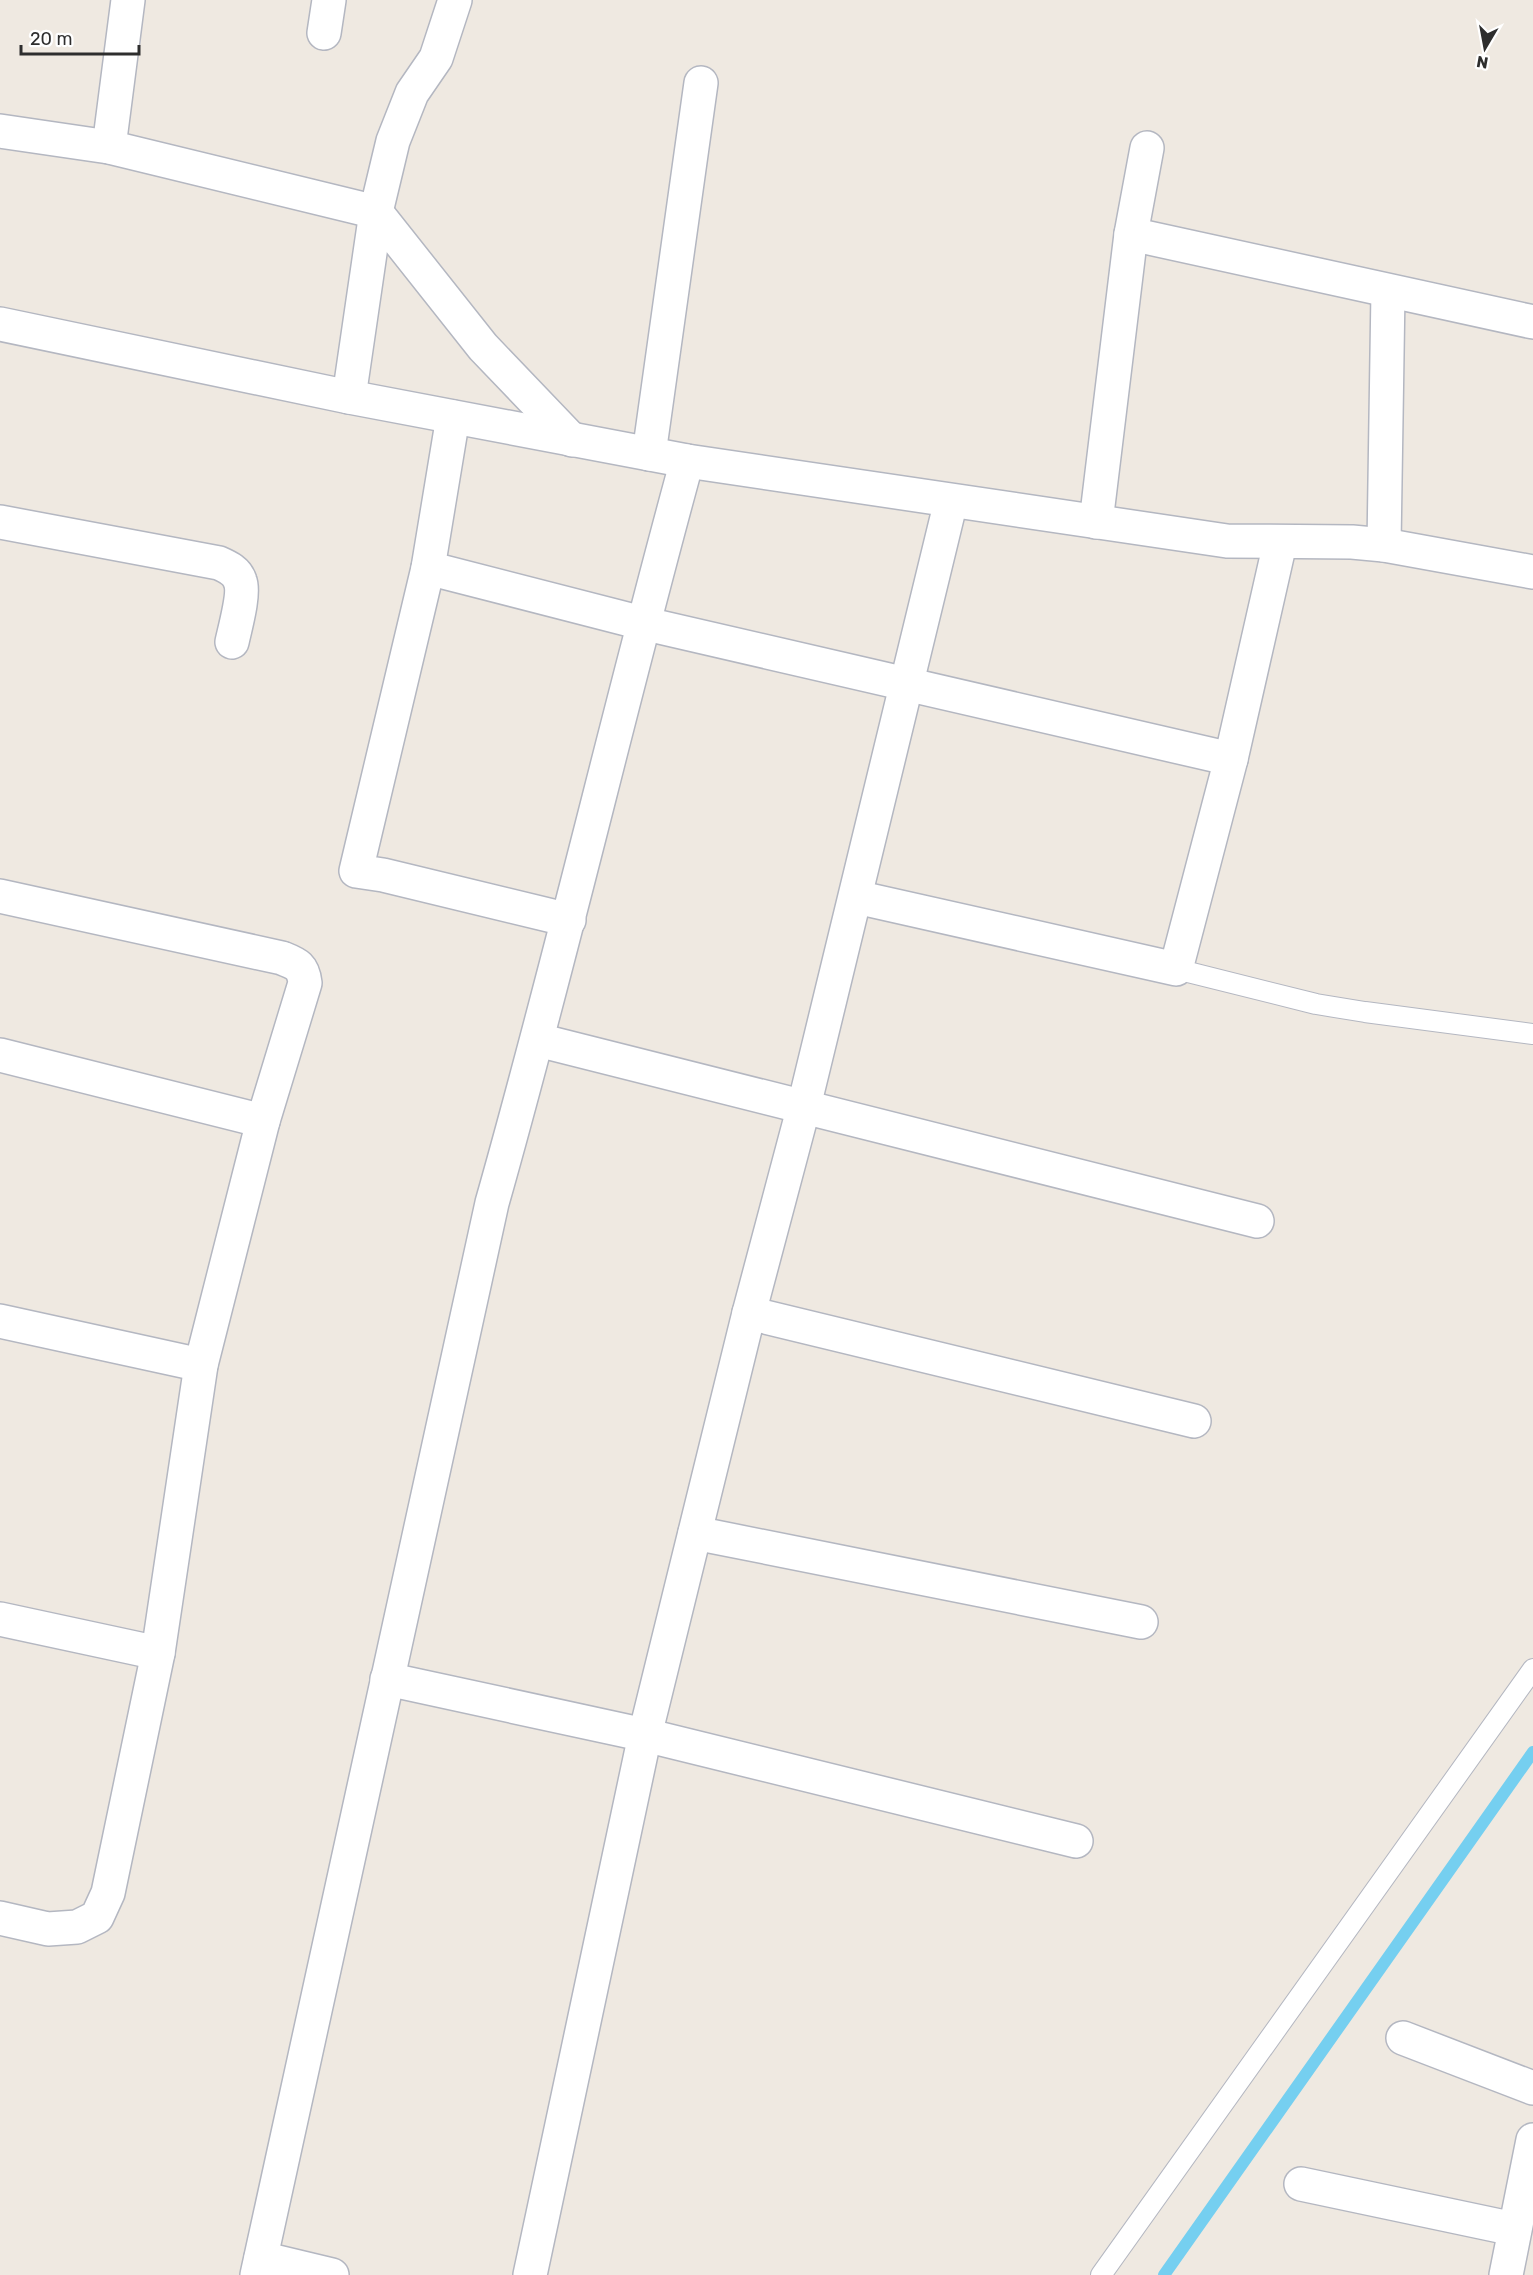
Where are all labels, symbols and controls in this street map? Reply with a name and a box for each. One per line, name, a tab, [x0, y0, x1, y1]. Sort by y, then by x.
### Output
scale bar	[21, 18, 140, 56]
north arrow	[1455, 18, 1515, 78]
text: 20 m	[30, 28, 72, 50]
text: N	[1475, 52, 1490, 73]

